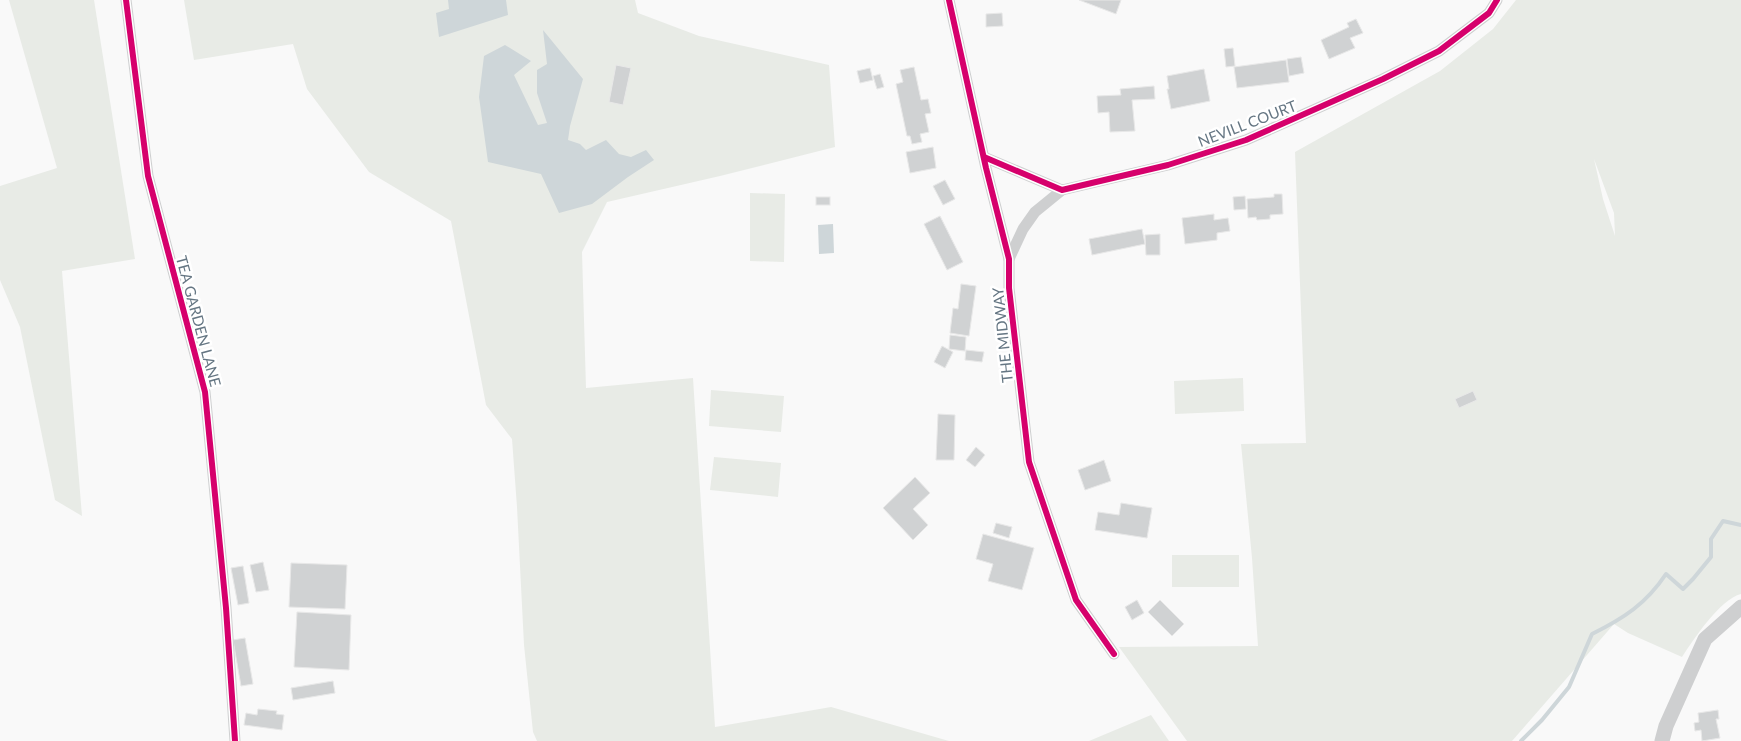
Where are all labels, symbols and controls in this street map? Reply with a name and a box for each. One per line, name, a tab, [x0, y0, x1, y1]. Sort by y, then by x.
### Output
street label: NEVILL COURT	[1195, 96, 1299, 150]
street label: TEA GARDEN LANE	[173, 254, 225, 388]
street label: THE MIDWAY	[988, 286, 1016, 383]

